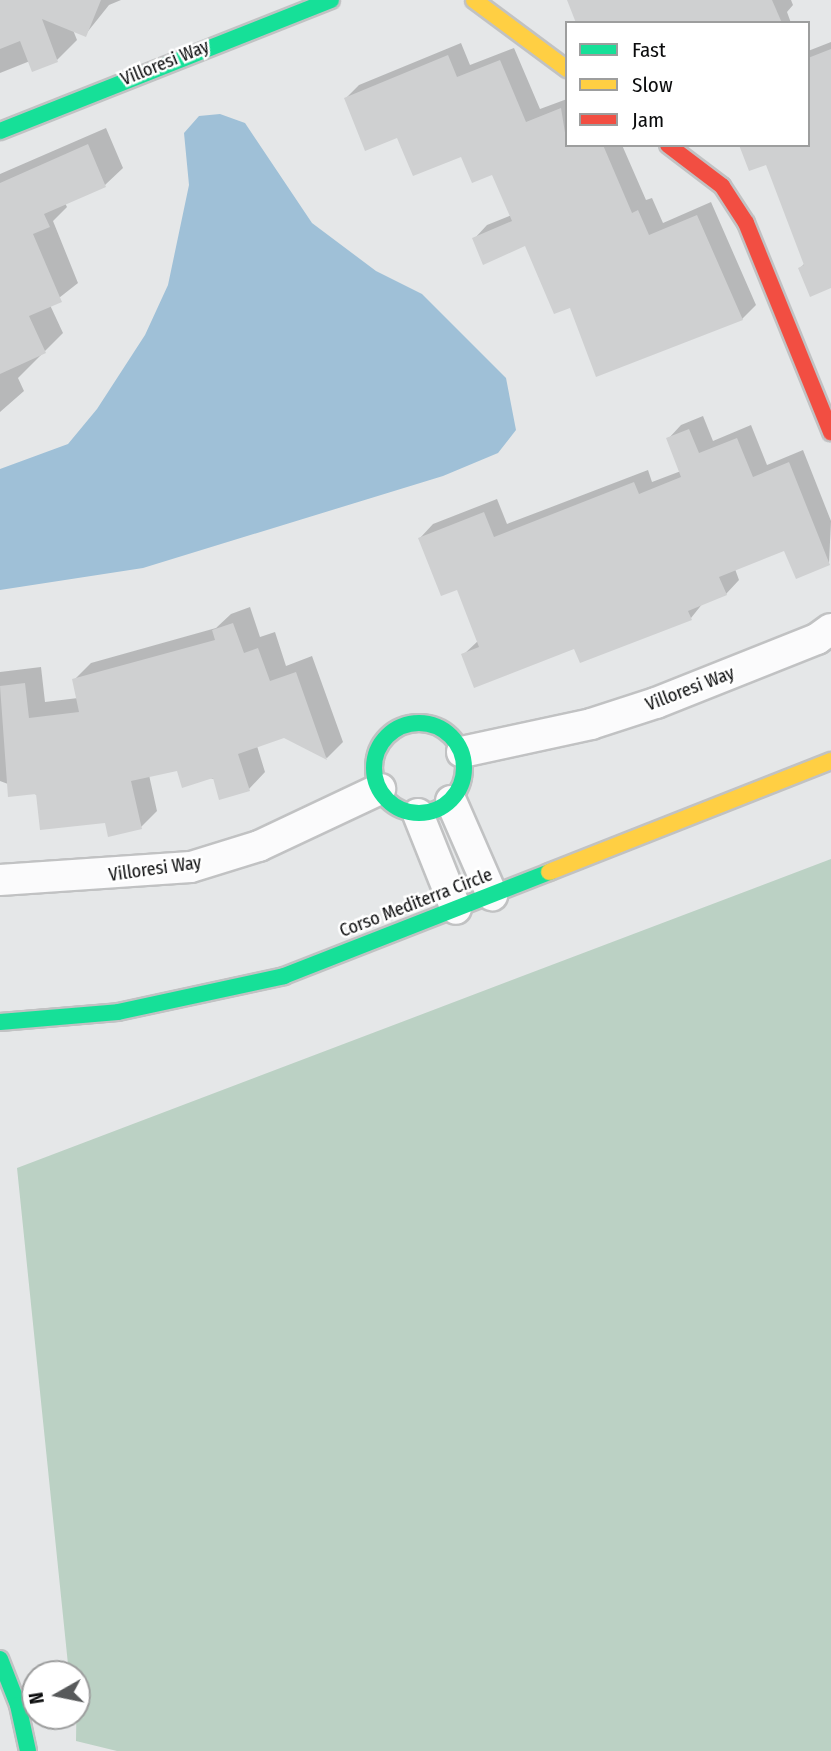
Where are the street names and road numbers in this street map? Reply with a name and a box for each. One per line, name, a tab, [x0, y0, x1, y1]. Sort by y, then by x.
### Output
street label: Villoresi Way	[118, 36, 212, 90]
street label: Villoresi Way	[643, 662, 737, 716]
street label: Villoresi Way	[107, 852, 203, 886]
street label: Corso Mediterra Circle	[337, 864, 495, 942]

